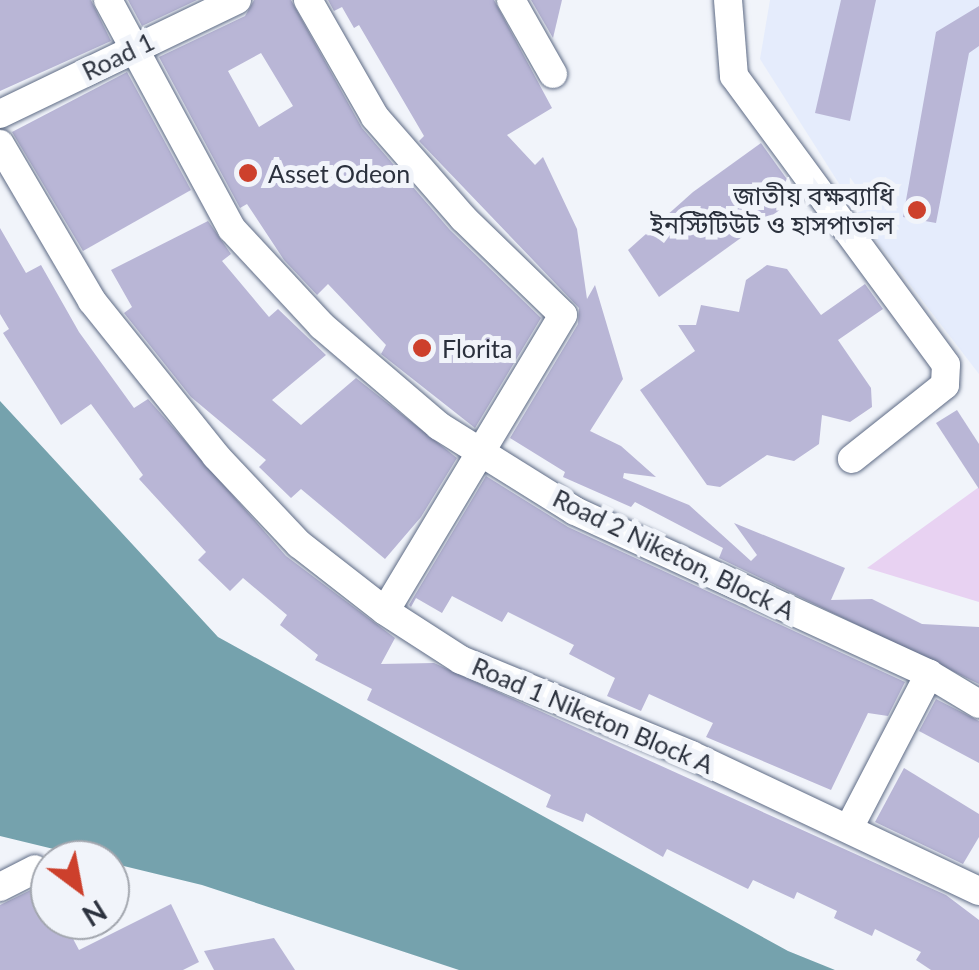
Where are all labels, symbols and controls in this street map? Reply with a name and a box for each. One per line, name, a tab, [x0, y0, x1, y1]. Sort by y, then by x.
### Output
street label: Road 1	[77, 26, 159, 86]
place label: Asset Odeon	[268, 158, 410, 188]
marker: Asset Odeon	[237, 162, 259, 184]
place label: জাতীয় বক্ষব্যাধি ইনস্টিটিউট ও হাসপাতাল	[651, 181, 894, 240]
marker: জাতীয় বক্ষব্যাধি ইনস্টিটিউট ও হাসপাতাল	[904, 197, 930, 223]
place label: Florita	[442, 333, 512, 363]
marker: Florita	[411, 337, 433, 359]
street label: Road 2 Niketon, Block A	[548, 482, 800, 626]
street label: Road 1 Niketon Block A	[467, 650, 719, 780]
north arrow	[30, 840, 130, 940]
text: N	[77, 894, 113, 934]

